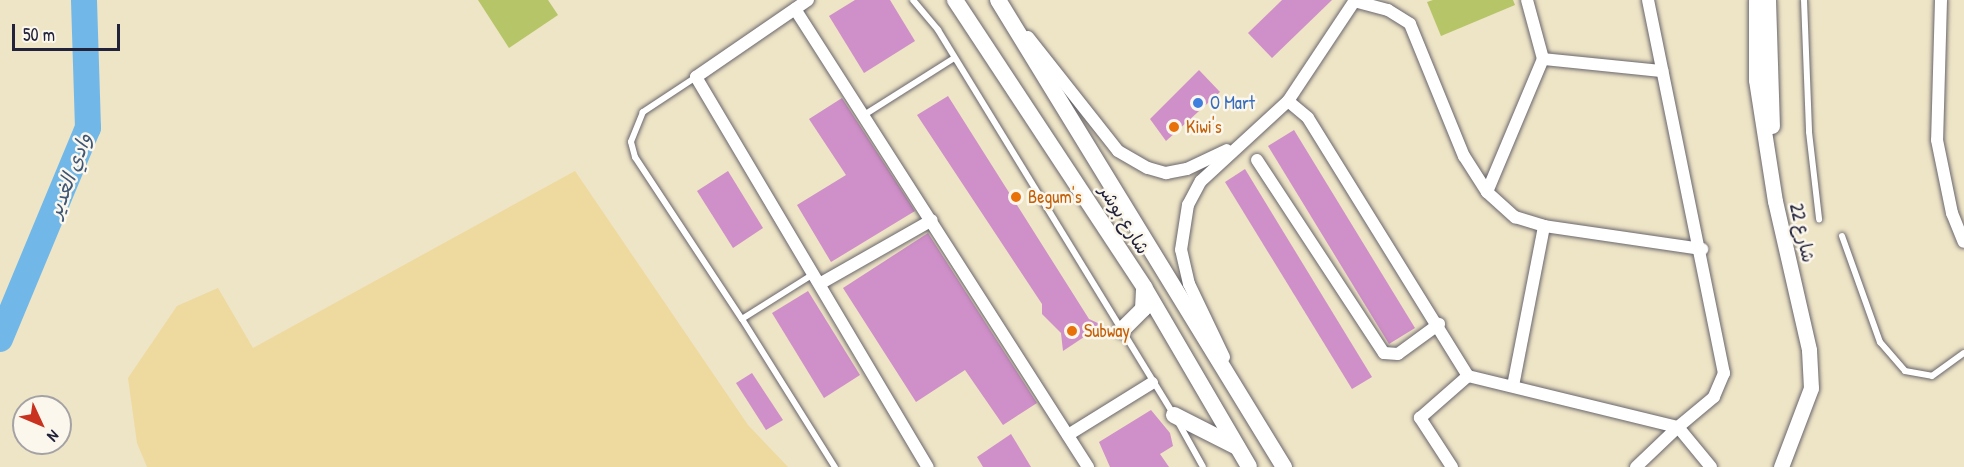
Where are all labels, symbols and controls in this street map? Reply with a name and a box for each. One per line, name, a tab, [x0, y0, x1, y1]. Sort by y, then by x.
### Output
scale bar	[15, 12, 123, 50]
text: 50 m	[23, 22, 55, 47]
place label: O Mart	[1210, 92, 1255, 114]
marker: O Mart	[1191, 96, 1205, 110]
place label: Kiwi's	[1186, 116, 1222, 138]
marker: Kiwi's	[1167, 120, 1181, 134]
water label: وادي الغدير	[42, 130, 96, 220]
street label: شارع بوشر	[1094, 182, 1154, 258]
place label: Begum's	[1028, 186, 1082, 208]
marker: Begum's	[1009, 190, 1023, 204]
street label: شارع 22	[1785, 201, 1819, 265]
place label: Subway	[1084, 320, 1130, 342]
marker: Subway	[1065, 324, 1079, 338]
north arrow	[12, 395, 72, 455]
text: N	[43, 425, 64, 447]

